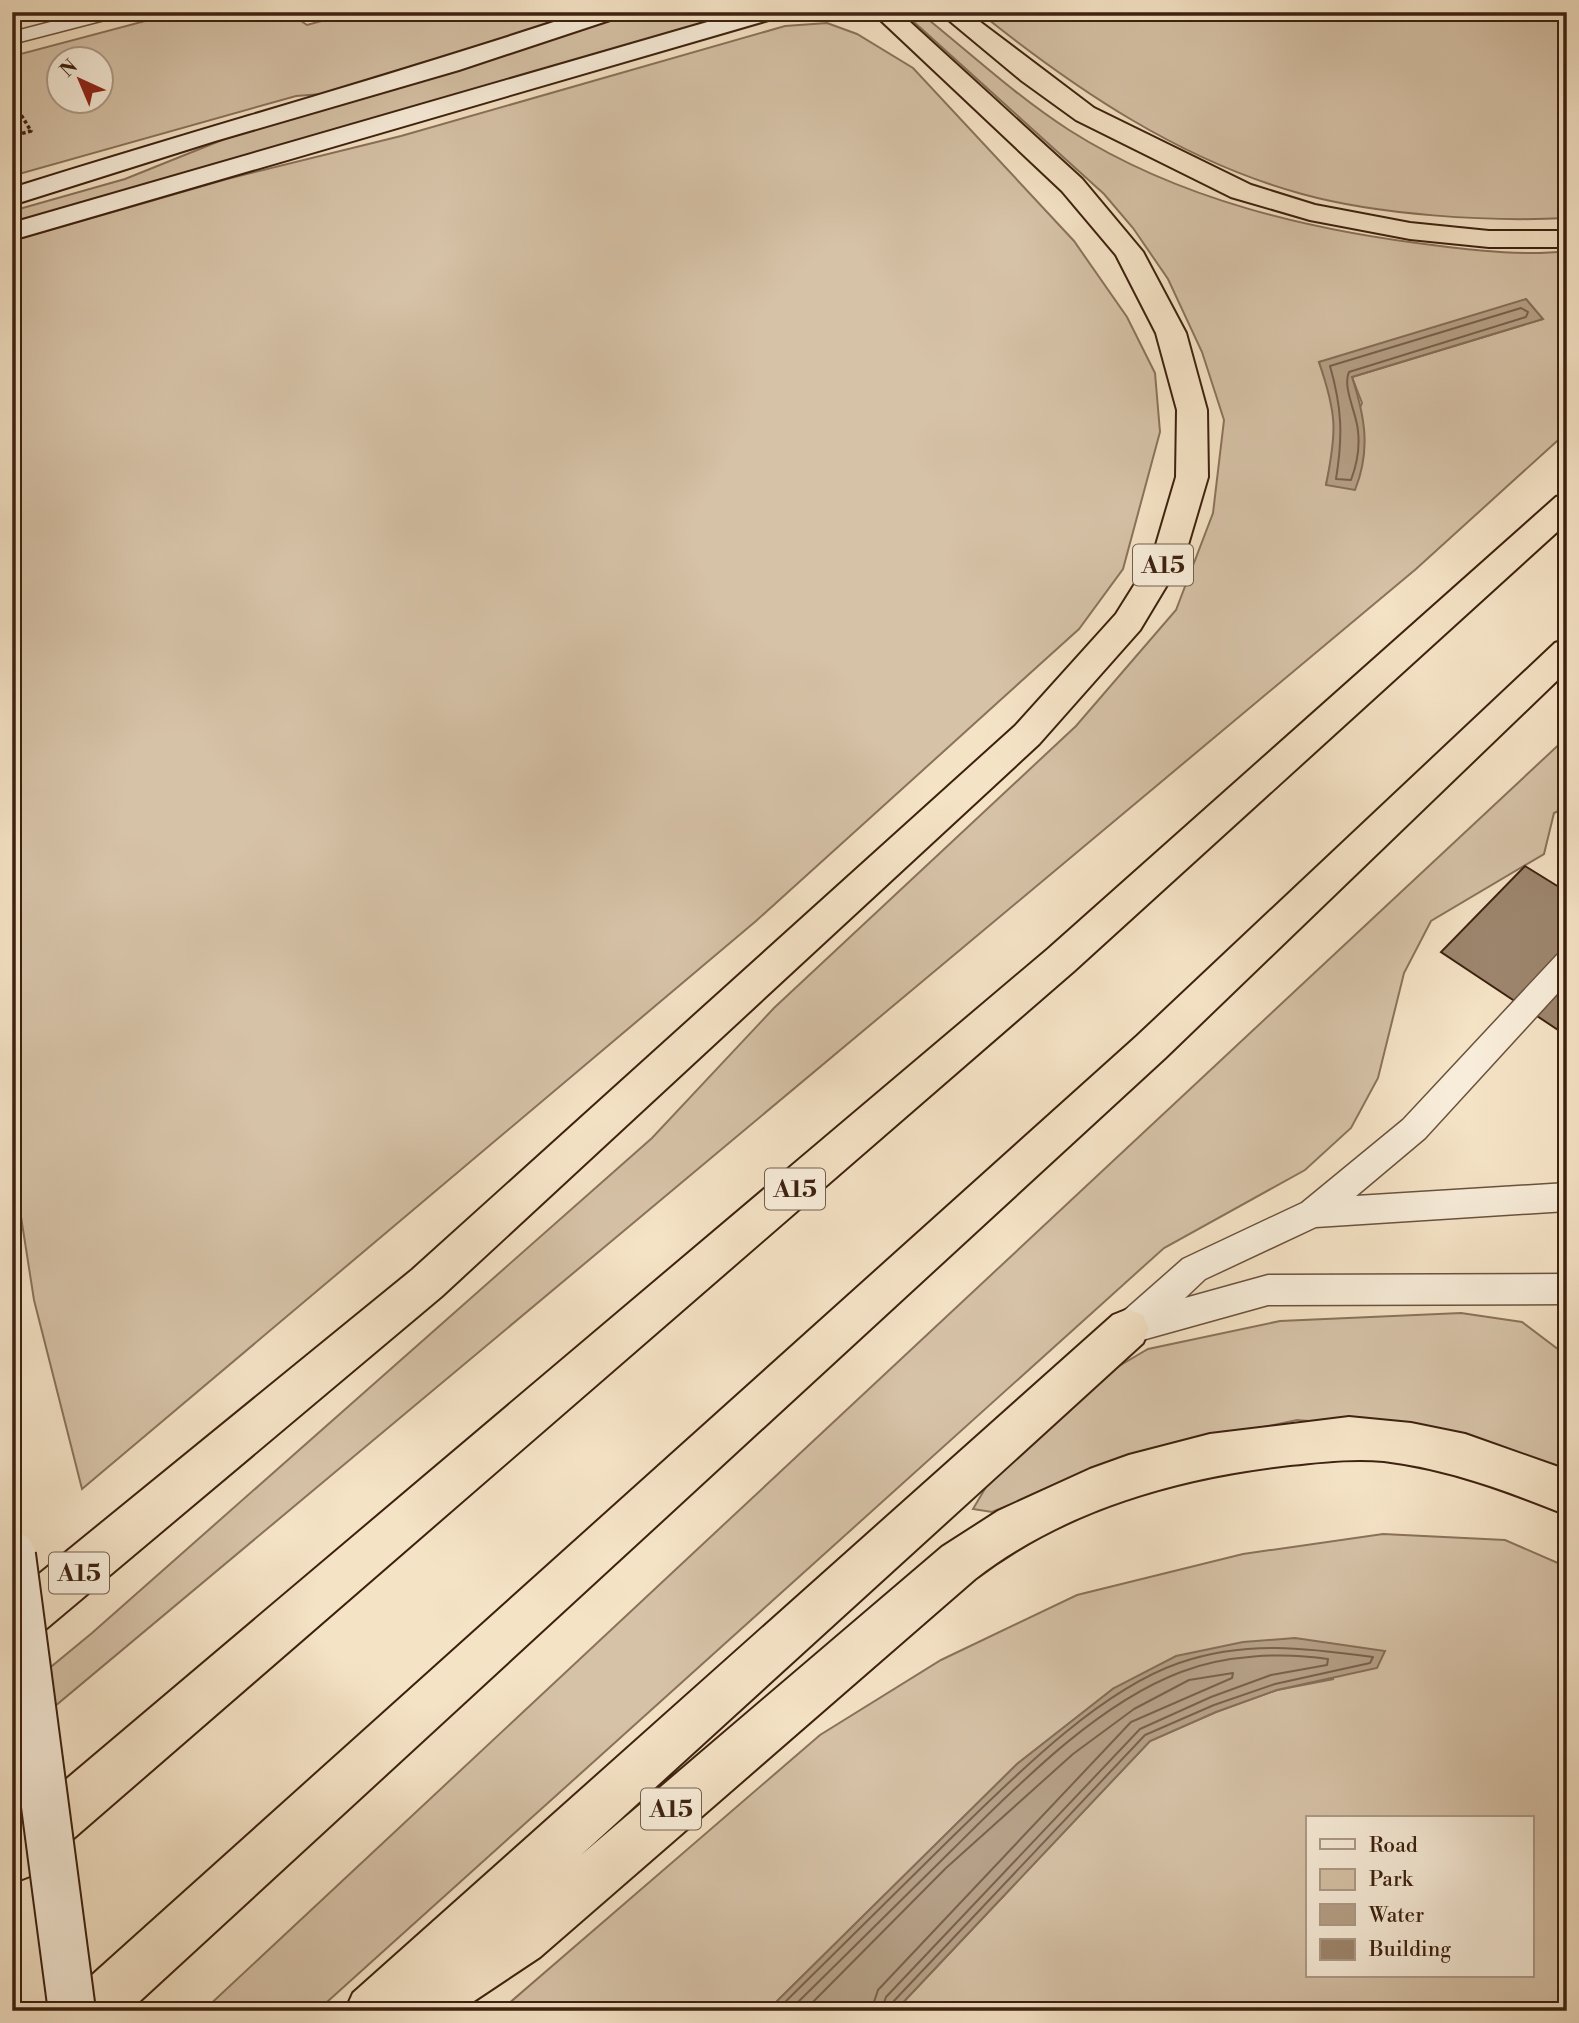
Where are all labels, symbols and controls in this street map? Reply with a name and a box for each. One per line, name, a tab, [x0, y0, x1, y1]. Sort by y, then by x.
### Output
north arrow	[46, 46, 116, 116]
text: N	[55, 55, 83, 82]
road number: A15	[1133, 544, 1193, 586]
road number: A15	[765, 1168, 825, 1210]
road number: A15	[49, 1553, 109, 1594]
road number: A15	[641, 1789, 701, 1830]
legend	[1306, 1816, 1534, 1978]
text: Road	[1369, 1833, 1418, 1859]
text: Park	[1369, 1867, 1414, 1893]
text: Water	[1368, 1903, 1424, 1929]
text: Building	[1368, 1937, 1451, 1963]

